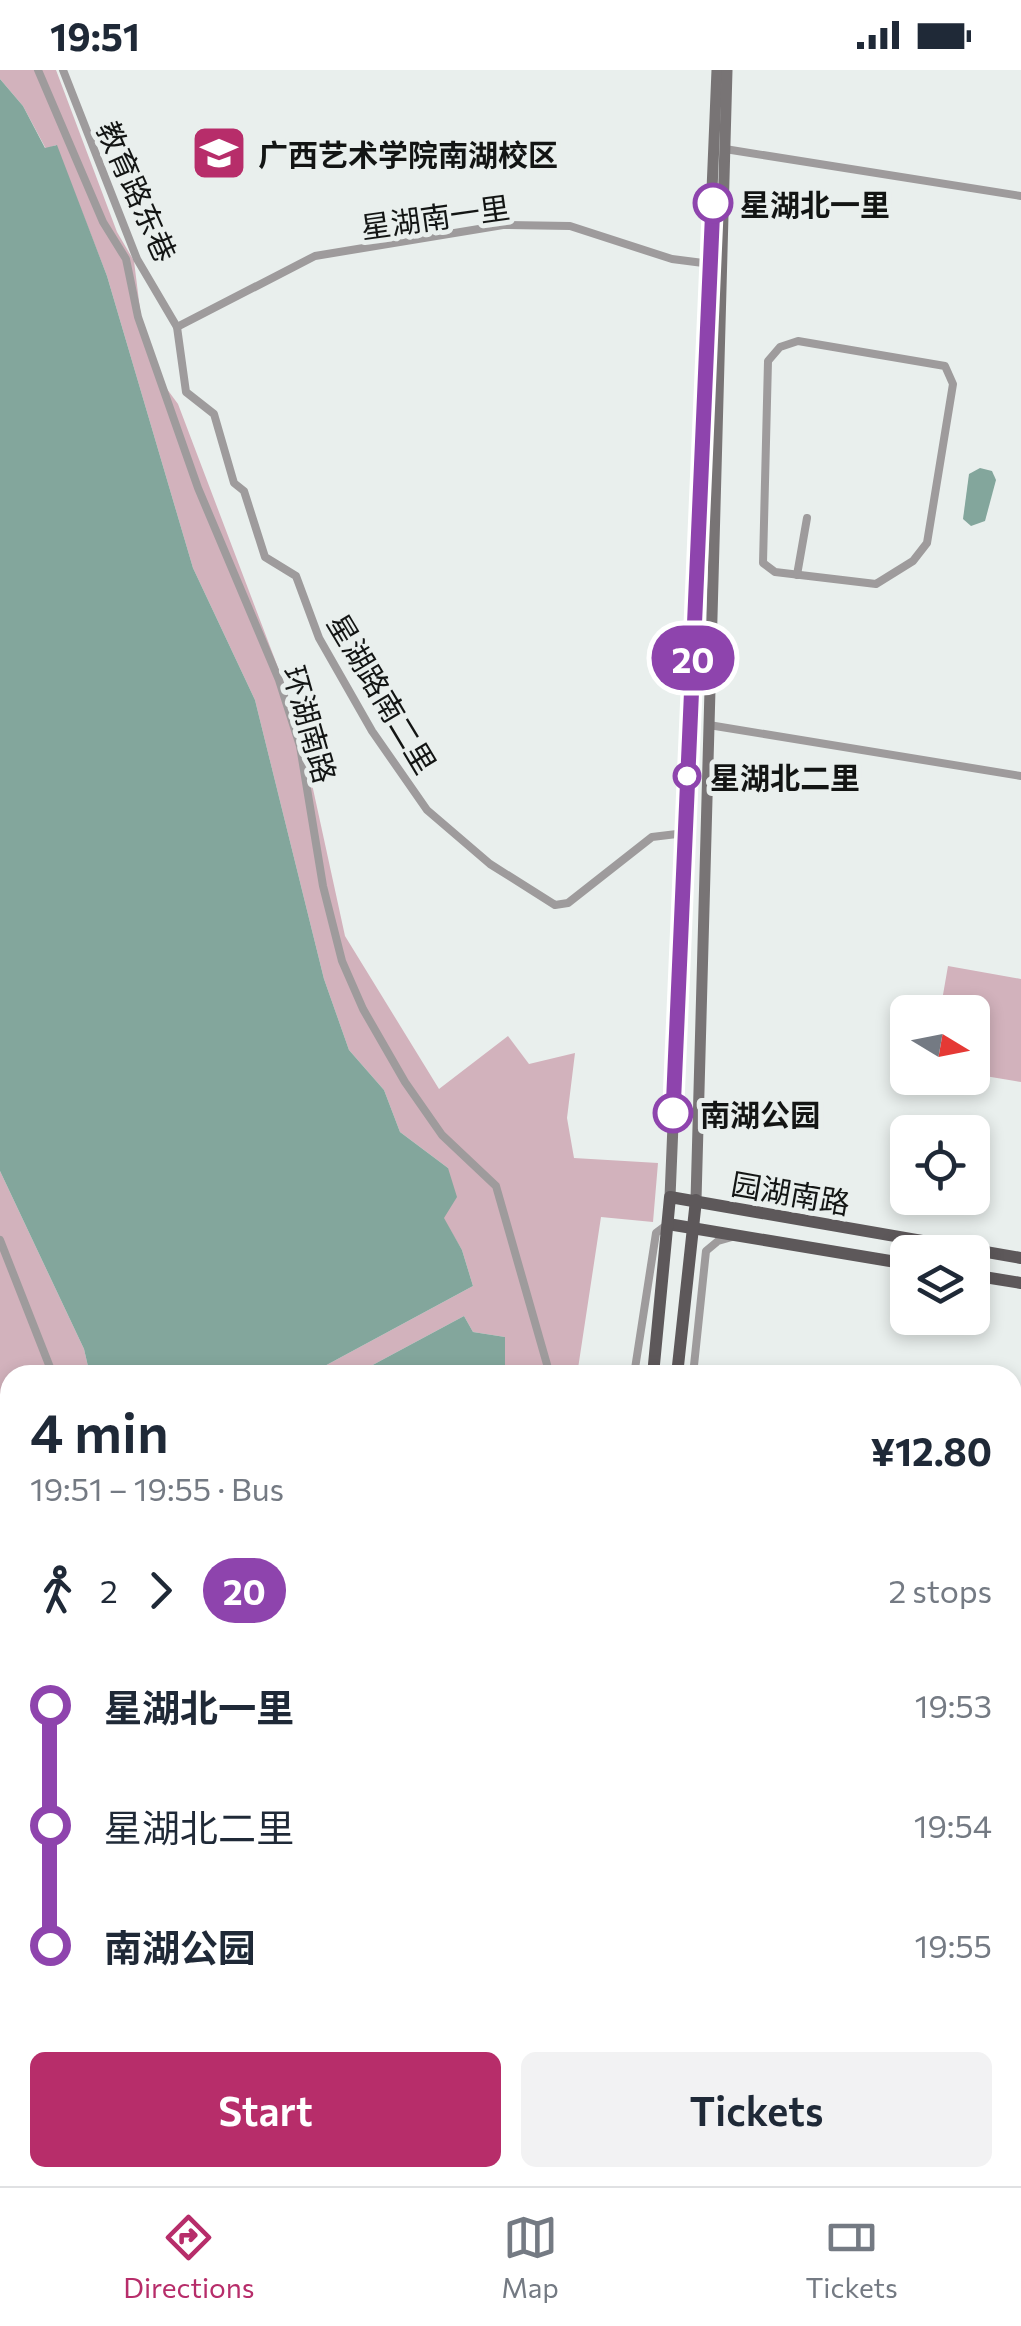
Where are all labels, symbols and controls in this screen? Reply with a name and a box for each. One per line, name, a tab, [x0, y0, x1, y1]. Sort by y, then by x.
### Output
text: 19:51	[50, 12, 140, 59]
street label: 教育路东巷	[91, 115, 185, 267]
school or university icon: 广西艺术学院南湖校区	[189, 123, 249, 183]
place label: 广西艺术学院南湖校区	[258, 135, 558, 172]
marker: 星湖北一里	[694, 184, 732, 222]
place label: 星湖北一里	[740, 185, 890, 222]
street label: 星湖南一里	[358, 187, 512, 245]
street label: 星湖路南二里	[321, 606, 445, 780]
line badge: 20	[648, 626, 738, 690]
text: 20	[672, 637, 714, 680]
street label: 环湖南路	[277, 661, 345, 787]
place label: 星湖北二里	[710, 758, 860, 795]
marker: 星湖北二里	[674, 763, 700, 789]
north arrow	[890, 995, 990, 1095]
map controls	[890, 995, 990, 1335]
marker: 南湖公园	[654, 1094, 692, 1132]
place label: 南湖公园	[700, 1095, 820, 1132]
button: locate	[890, 1115, 990, 1215]
street label: 园湖南路	[729, 1163, 853, 1221]
button: layers	[890, 1235, 990, 1335]
text: 4 min	[30, 1397, 169, 1464]
text: ¥12.80	[871, 1427, 992, 1474]
text: 19:51 – 19:55 · Bus	[30, 1468, 284, 1508]
icon: walk	[30, 1563, 85, 1618]
icon: forward	[133, 1563, 188, 1618]
text: 20	[223, 1569, 266, 1612]
text: 2	[100, 1570, 118, 1610]
text: 2 stops	[888, 1570, 992, 1610]
text: 星湖北一里	[104, 1683, 294, 1730]
text: 19:53	[915, 1685, 992, 1725]
text: 星湖北二里	[104, 1803, 294, 1850]
text: 19:54	[914, 1805, 992, 1845]
text: 南湖公园	[104, 1923, 256, 1970]
text: 19:55	[915, 1925, 992, 1965]
button: Start	[30, 2052, 501, 2167]
button: Tickets	[521, 2052, 992, 2167]
tab: Directions	[123, 2210, 255, 2304]
tab: Map	[501, 2210, 559, 2304]
tab: Tickets	[805, 2210, 898, 2304]

